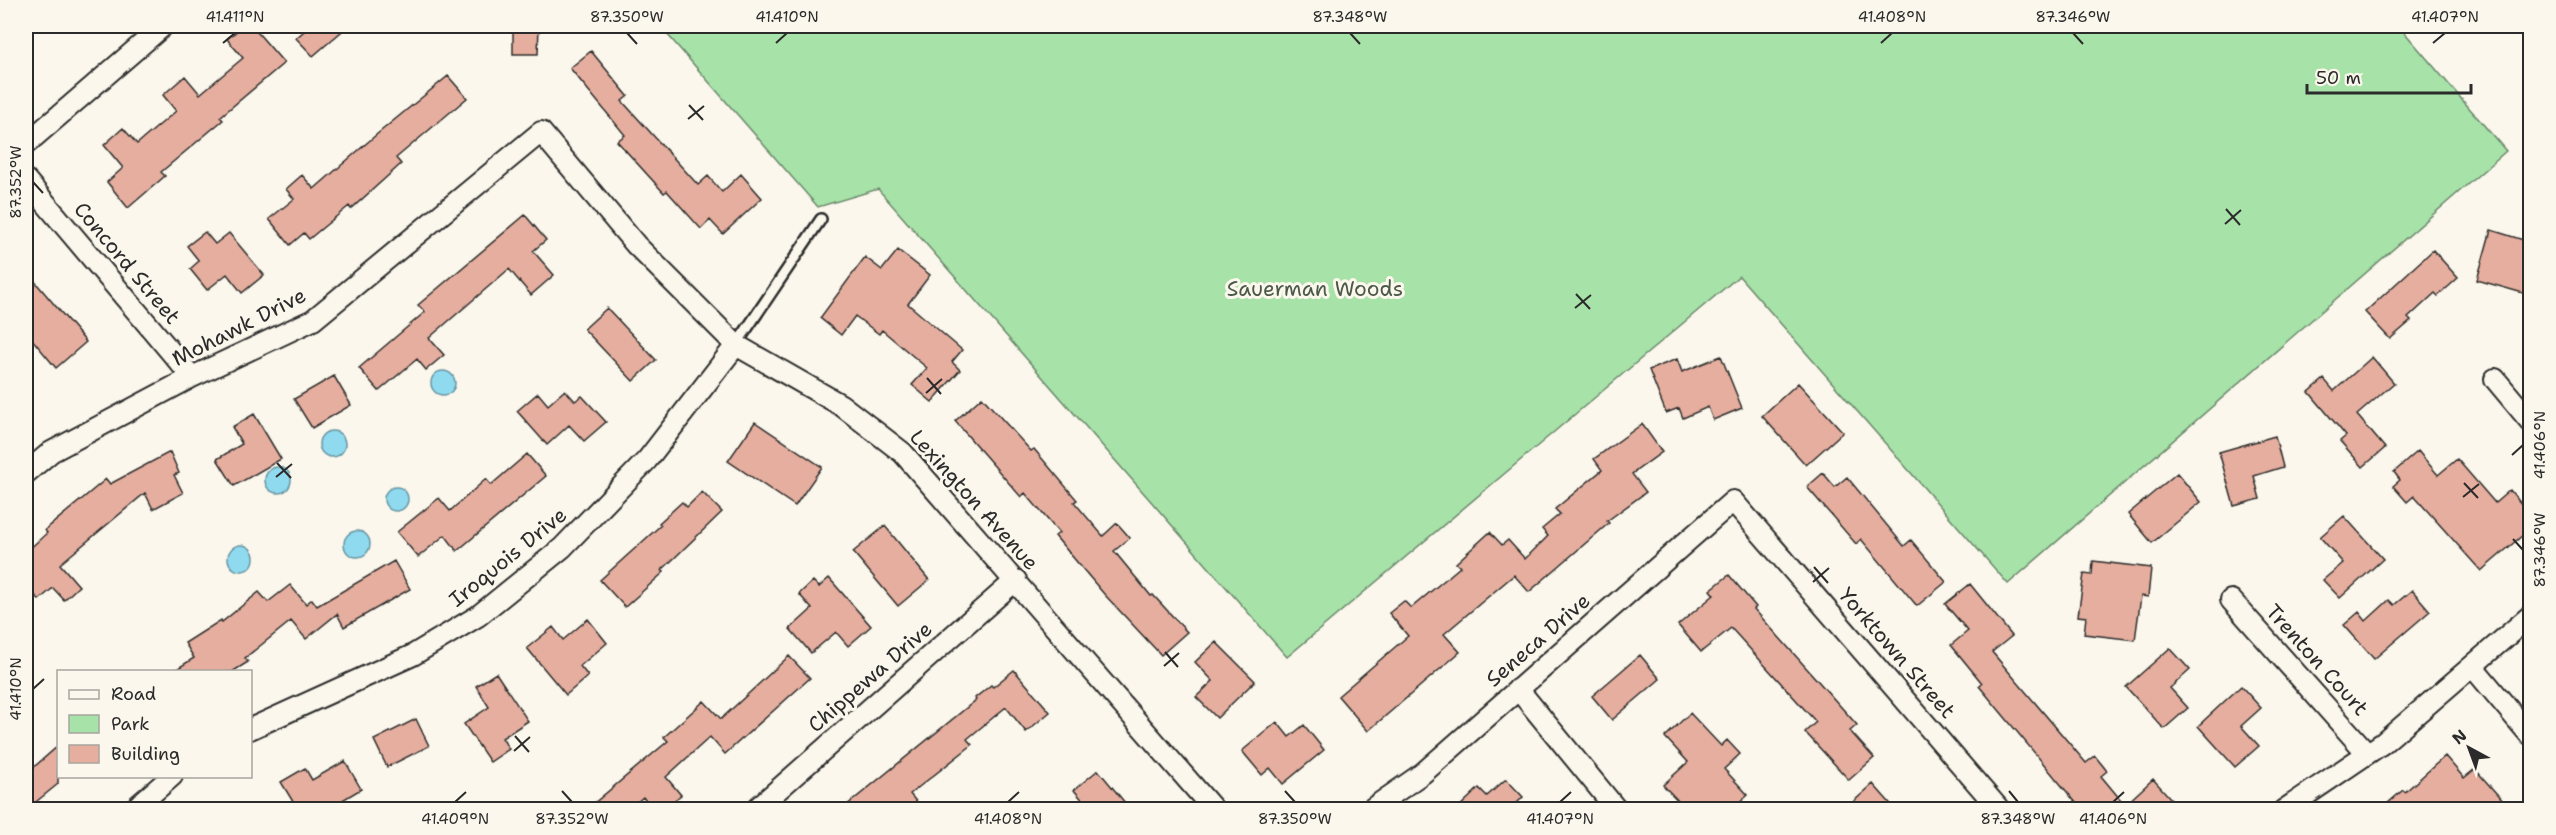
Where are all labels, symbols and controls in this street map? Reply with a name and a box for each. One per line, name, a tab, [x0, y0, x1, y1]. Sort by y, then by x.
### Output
text: 41.411°N	[206, 7, 265, 27]
text: 87.350°W	[590, 7, 664, 27]
text: 41.410°N	[755, 7, 819, 27]
text: 87.348°W	[1313, 7, 1387, 27]
text: 41.408°N	[1858, 7, 1926, 27]
text: 87.346°W	[2036, 7, 2111, 27]
text: 41.407°N	[2411, 7, 2479, 27]
scale bar	[2307, 57, 2470, 95]
text: 50 m	[2316, 66, 2361, 90]
text: 87.352°W	[6, 145, 26, 219]
street label: Concord Street	[68, 196, 186, 330]
park label: Sauerman Woods	[1227, 275, 1403, 303]
street label: Mohawk Drive	[167, 281, 311, 373]
text: 41.406°N	[2530, 411, 2550, 479]
street label: Lexington Avenue	[903, 424, 1045, 576]
street label: Iroquois Drive	[443, 501, 573, 613]
text: 87.346°W	[2530, 513, 2550, 588]
street label: Yorktown Street	[1832, 582, 1962, 724]
street label: Seneca Drive	[1480, 587, 1596, 693]
street label: Trenton Court	[2259, 598, 2375, 722]
street label: Chippewa Drive	[802, 615, 938, 739]
text: 41.410°N	[6, 657, 26, 721]
legend	[57, 670, 252, 778]
text: Road	[111, 682, 156, 706]
text: Park	[111, 712, 150, 736]
north arrow	[2439, 718, 2499, 778]
text: N	[2448, 725, 2471, 749]
text: Building	[111, 742, 180, 766]
text: 41.409°N	[421, 809, 489, 829]
text: 87.352°W	[535, 809, 609, 829]
text: 41.408°N	[974, 809, 1042, 829]
text: 87.350°W	[1258, 809, 1332, 829]
text: 41.407°N	[1526, 809, 1594, 829]
text: 87.348°W	[1981, 809, 2055, 829]
text: 41.406°N	[2079, 809, 2147, 829]

